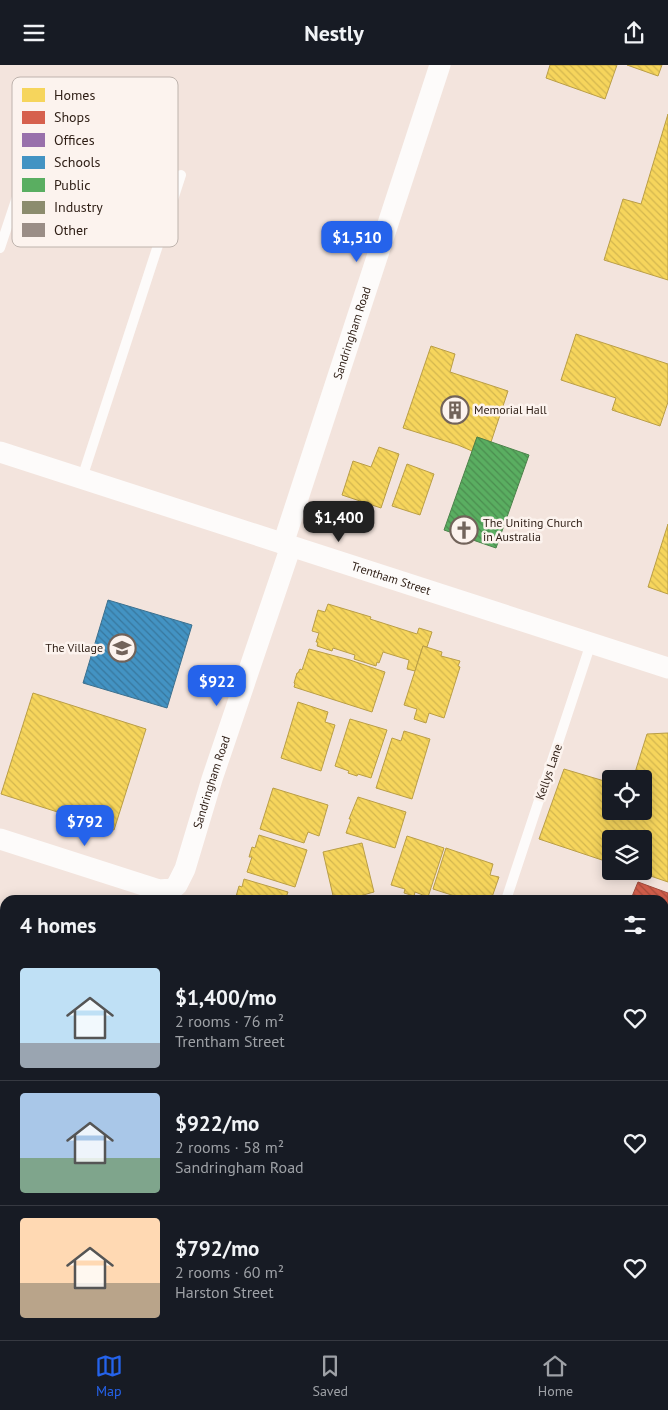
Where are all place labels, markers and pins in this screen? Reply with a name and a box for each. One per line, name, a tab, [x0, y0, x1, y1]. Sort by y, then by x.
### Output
pin: $1,510	[316, 221, 398, 263]
building icon: Memorial Hall	[440, 395, 470, 425]
place label: Memorial Hall	[474, 402, 547, 417]
pin: $1,400	[298, 501, 380, 543]
church icon: The Uniting Church in Australia	[449, 515, 479, 545]
place label: The Uniting Church in Australia	[483, 515, 583, 544]
school or university icon: The Village	[107, 633, 137, 663]
place label: The Village	[45, 640, 103, 655]
pin: $922	[187, 665, 247, 707]
pin: $792	[55, 805, 115, 847]

